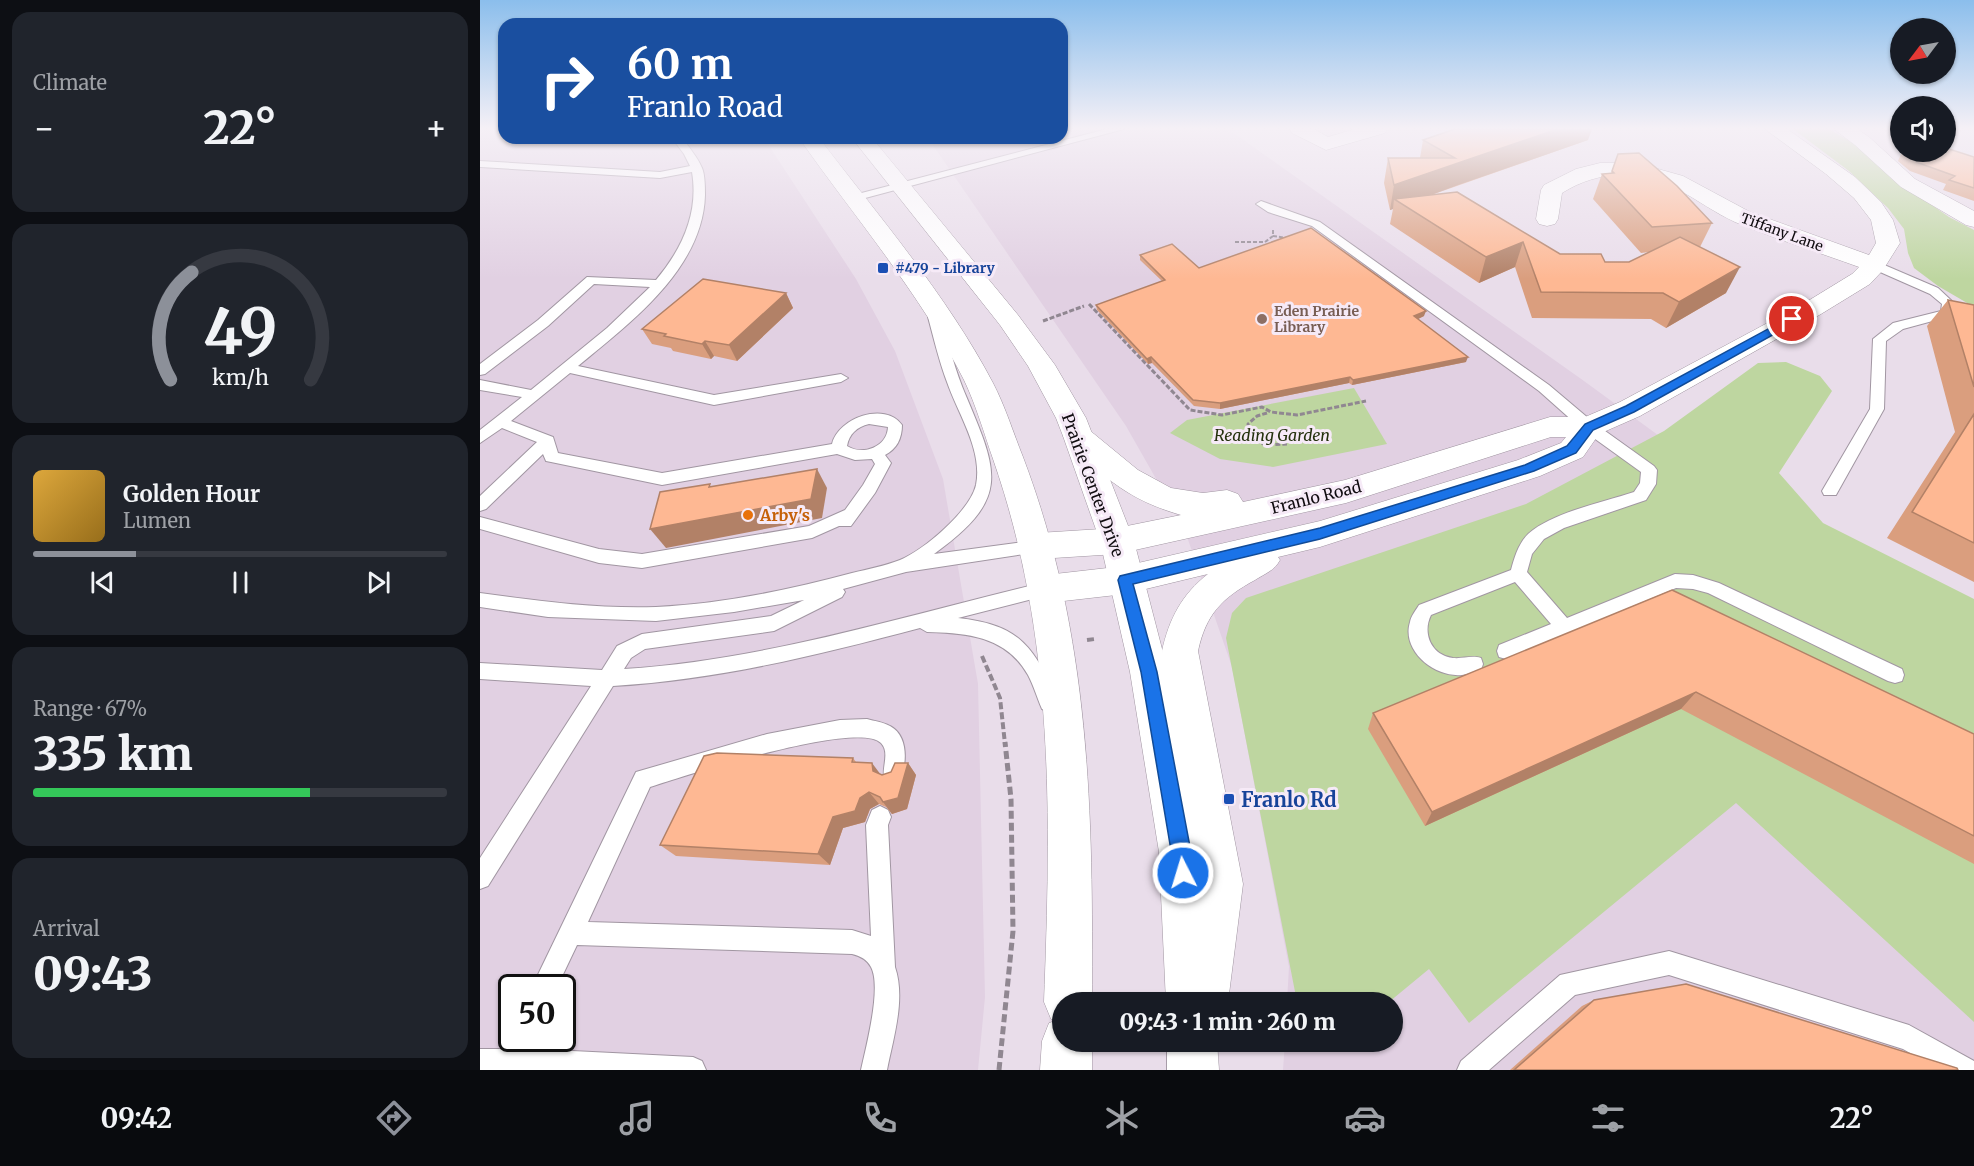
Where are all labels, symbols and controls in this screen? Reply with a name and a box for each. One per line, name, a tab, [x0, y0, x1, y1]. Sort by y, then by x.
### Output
north arrow	[1890, 18, 1956, 84]
map controls	[1890, 18, 1956, 162]
text: 60 m	[627, 38, 733, 90]
icon: right	[528, 42, 606, 120]
text: Climate	[33, 70, 107, 95]
text: Franlo Road	[627, 90, 783, 124]
button: sound	[1890, 96, 1956, 162]
text: 22°	[203, 100, 277, 156]
text: −	[33, 108, 55, 149]
text: +	[425, 108, 447, 149]
street label: Tiffany Lane	[1738, 209, 1826, 255]
place label: #479 - Library	[895, 259, 995, 277]
marker: #479 - Library	[876, 261, 890, 275]
pin	[1766, 293, 1817, 344]
text: 49	[203, 294, 277, 372]
place label: Eden Prairie Library	[1274, 302, 1360, 336]
icon: arrive	[1775, 302, 1808, 335]
marker: Eden Prairie Library	[1255, 312, 1269, 326]
text: km/h	[212, 365, 268, 392]
street label: Prairie Center Drive	[1058, 410, 1128, 560]
park label: Reading Garden	[1214, 425, 1330, 445]
street label: Franlo Road	[1269, 476, 1364, 518]
text: Golden Hour	[123, 480, 260, 508]
place label: Arby's	[759, 505, 810, 525]
text: Lumen	[123, 508, 191, 533]
marker: Arby's	[741, 508, 755, 522]
icon: previous	[86, 566, 119, 599]
icon: pause	[224, 566, 257, 599]
icon: next	[362, 566, 395, 599]
text: Range · 67%	[33, 696, 147, 721]
text: 335 km	[33, 726, 193, 782]
place label: Franlo Rd	[1241, 787, 1337, 812]
marker: Franlo Rd	[1222, 792, 1236, 806]
position arrow	[1151, 841, 1215, 905]
text: Arrival	[33, 916, 100, 941]
text: 09:43	[33, 946, 153, 1002]
speed limit sign: 50	[498, 974, 576, 1052]
text: 09:43 · 1 min · 260 m	[1119, 1008, 1336, 1036]
icon: directions	[373, 1097, 415, 1139]
icon: music	[616, 1097, 658, 1139]
icon: phone	[859, 1097, 901, 1139]
icon: climate	[1101, 1097, 1143, 1139]
icon: car	[1344, 1097, 1386, 1139]
icon: filters	[1587, 1097, 1629, 1139]
text: 09:42	[100, 1101, 172, 1135]
text: 22°	[1830, 1101, 1874, 1135]

